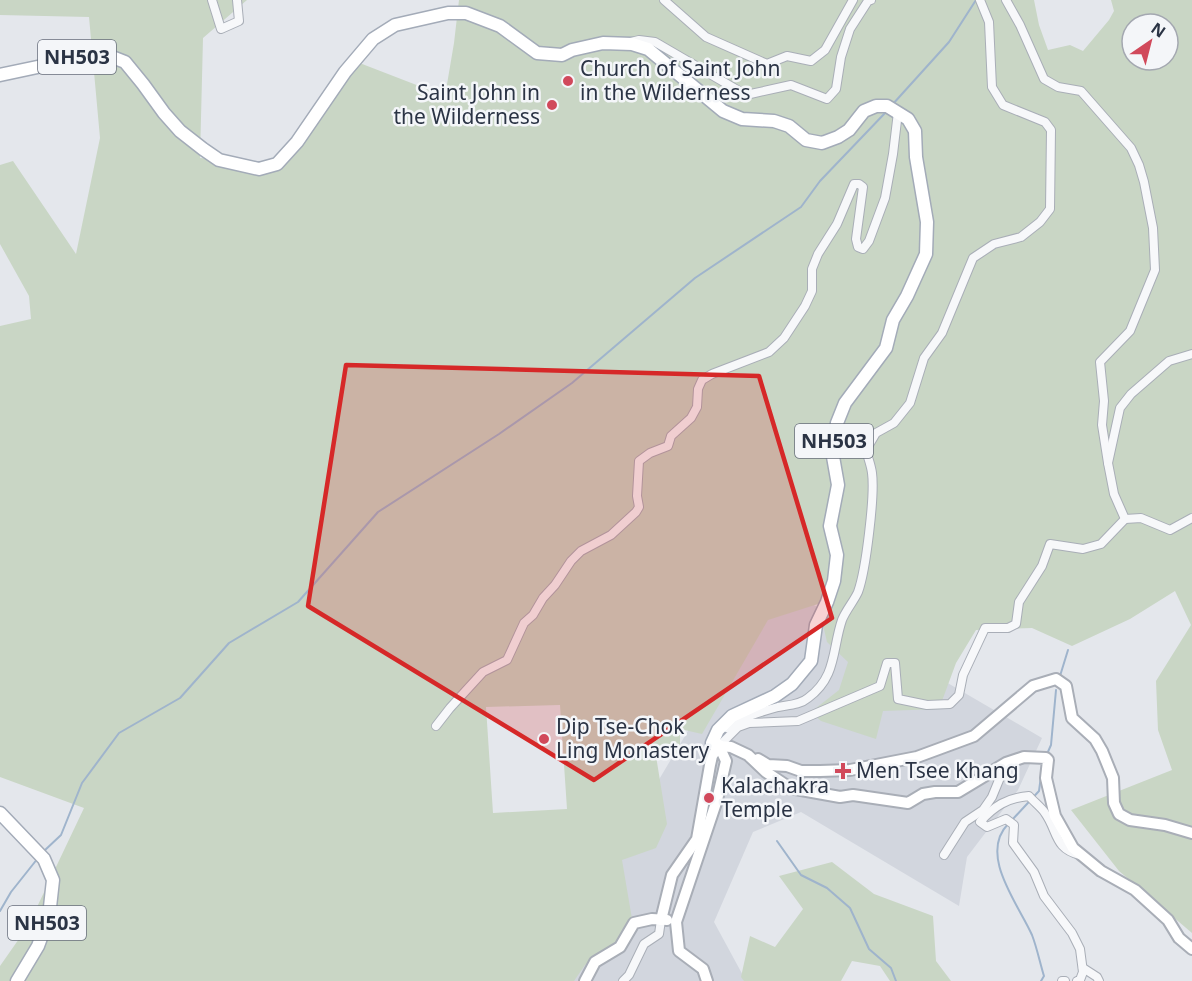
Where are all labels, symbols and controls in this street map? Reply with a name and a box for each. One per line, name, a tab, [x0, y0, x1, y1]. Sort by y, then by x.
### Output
north arrow	[1120, 12, 1180, 72]
text: N	[1147, 17, 1170, 42]
road number: NH503	[38, 40, 116, 74]
place label: Church of Saint John in the Wilderness	[580, 54, 781, 106]
marker: Church of Saint John in the Wilderness	[561, 74, 575, 88]
place label: Saint John in the Wilderness	[393, 78, 540, 130]
marker: Saint John in the Wilderness	[545, 98, 559, 112]
road number: NH503	[795, 424, 873, 458]
place label: Dip Tse-Chok Ling Monastery	[556, 712, 709, 764]
marker: Dip Tse-Chok Ling Monastery	[537, 732, 551, 746]
place label: Men Tsee Khang	[856, 756, 1019, 784]
marker: Men Tsee Khang	[834, 762, 852, 780]
place label: Kalachakra Temple	[721, 771, 829, 823]
marker: Kalachakra Temple	[702, 791, 716, 805]
road number: NH503	[8, 906, 86, 940]

